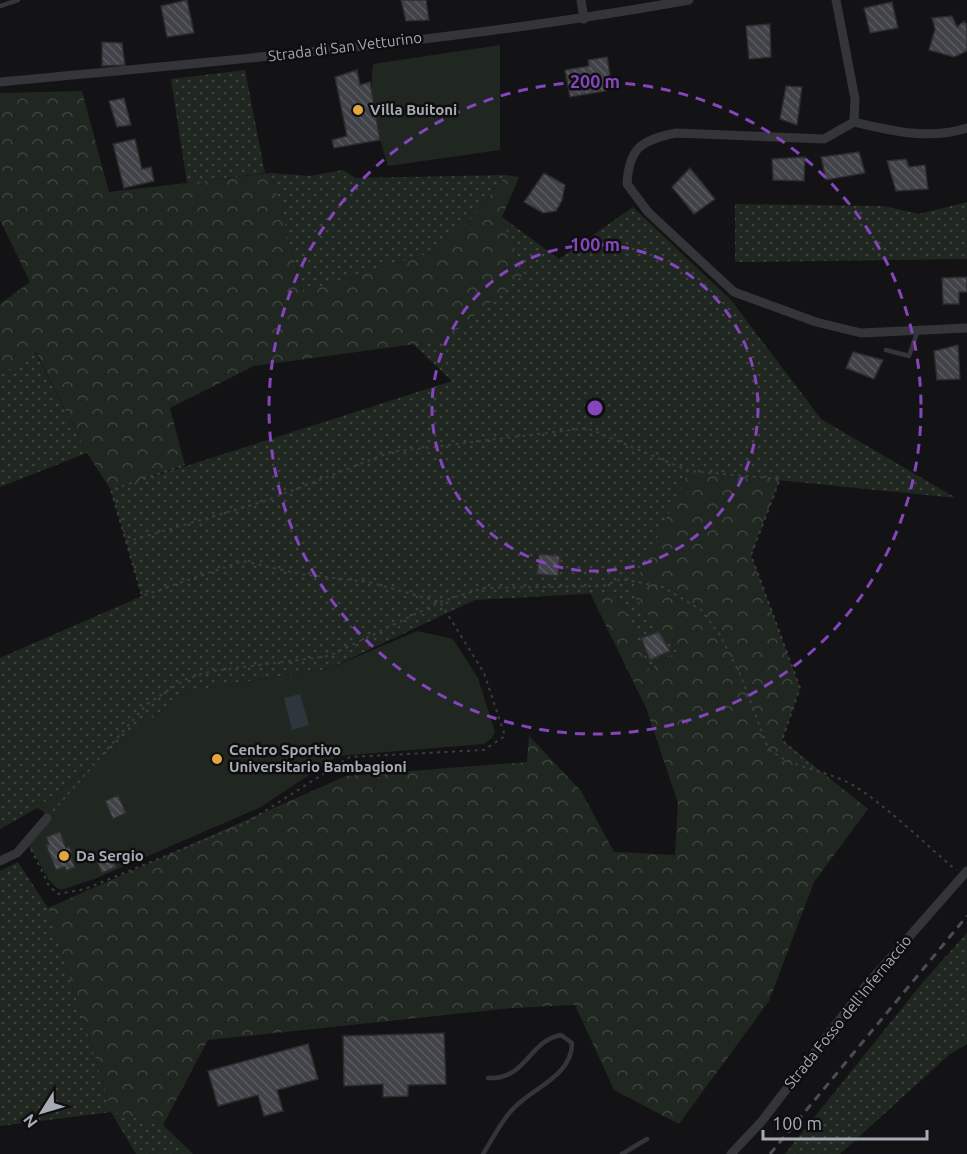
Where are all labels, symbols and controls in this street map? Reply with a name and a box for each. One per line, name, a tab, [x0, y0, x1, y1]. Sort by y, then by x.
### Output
street label: Strada di San Vetturino	[267, 29, 423, 64]
text: 200 m	[570, 71, 620, 91]
place label: Villa Buitoni	[370, 101, 457, 118]
marker: Villa Buitoni	[351, 103, 365, 117]
text: 100 m	[570, 234, 620, 254]
centre of rings	[585, 398, 605, 418]
place label: Centro Sportivo Universitario Bambagioni	[229, 741, 407, 775]
marker: Centro Sportivo Universitario Bambagioni	[210, 752, 224, 766]
place label: Da Sergio	[76, 847, 144, 864]
marker: Da Sergio	[57, 849, 71, 863]
street label: Strada Fosso dell'Infernaccio	[781, 932, 915, 1092]
north arrow	[12, 1082, 72, 1142]
scale bar	[763, 1103, 926, 1141]
text: N	[19, 1111, 41, 1131]
text: 100 m	[772, 1113, 822, 1133]

